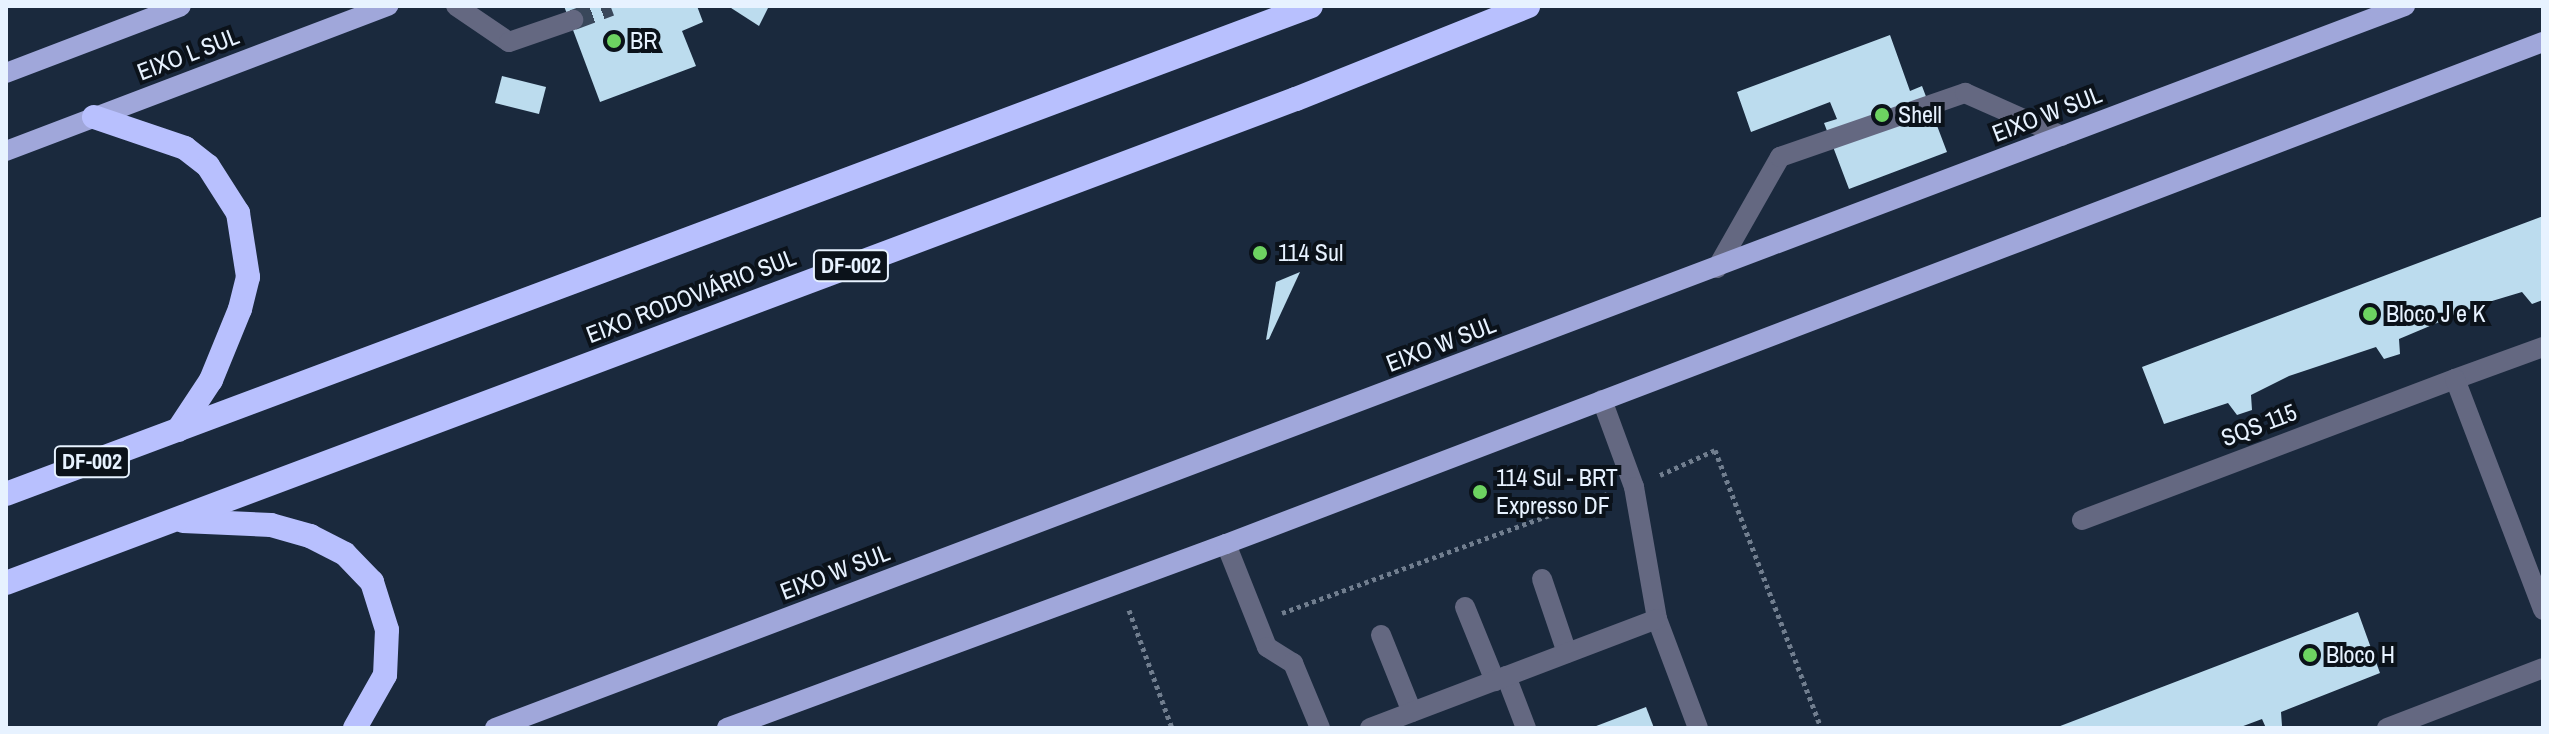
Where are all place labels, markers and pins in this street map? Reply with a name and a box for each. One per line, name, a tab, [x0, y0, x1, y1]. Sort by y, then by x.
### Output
place label: BR	[630, 27, 657, 55]
marker: BR	[605, 32, 623, 50]
place label: Shell	[1898, 101, 1942, 129]
marker: Shell	[1873, 106, 1891, 124]
place label: 114 Sul	[1278, 239, 1343, 267]
marker: 114 Sul	[1249, 242, 1271, 264]
place label: Bloco J e K	[2386, 300, 2486, 328]
marker: Bloco J e K	[2361, 305, 2379, 323]
place label: 114 Sul - BRT Expresso DF	[1496, 464, 1618, 520]
marker: 114 Sul - BRT Expresso DF	[1471, 483, 1489, 501]
place label: Bloco H	[2326, 641, 2395, 669]
marker: Bloco H	[2301, 646, 2319, 664]

